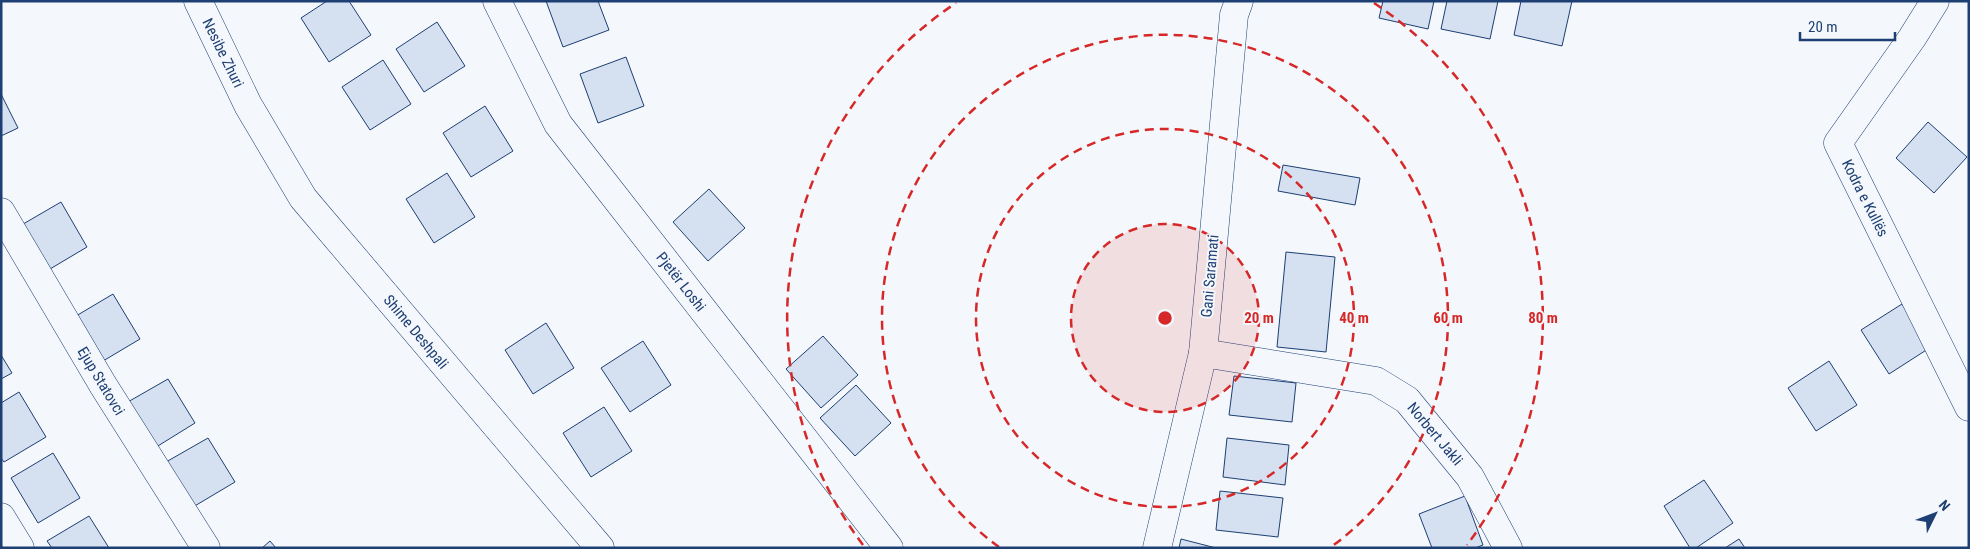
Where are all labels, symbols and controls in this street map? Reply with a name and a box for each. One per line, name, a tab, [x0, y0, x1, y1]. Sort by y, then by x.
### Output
scale bar	[1800, 10, 1895, 42]
street label: Nesibe Zhuri	[199, 15, 247, 91]
text: 20 m	[1808, 18, 1838, 36]
street label: Kodra e Kullës	[1838, 156, 1892, 240]
street label: Gani Saramati	[1197, 234, 1223, 318]
street label: Pjetër Loshi	[652, 249, 710, 315]
street label: Shime Deshpali	[380, 291, 452, 373]
centre of rings	[1156, 309, 1174, 327]
text: 20 m	[1244, 309, 1274, 327]
text: 40 m	[1339, 309, 1369, 327]
text: 60 m	[1433, 309, 1463, 327]
text: 80 m	[1528, 309, 1558, 327]
street label: Ejup Statovci	[74, 343, 128, 419]
street label: Norbert Jakli	[1403, 399, 1467, 469]
north arrow	[1910, 489, 1960, 539]
text: N	[1936, 497, 1953, 514]

